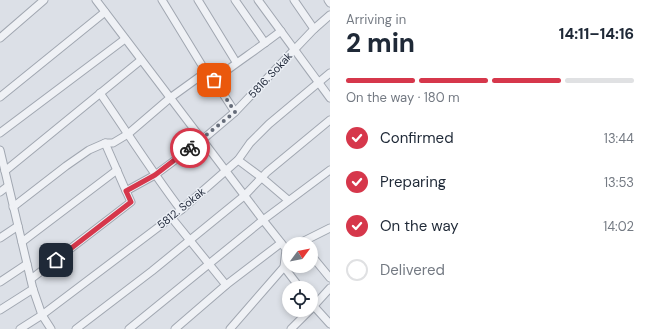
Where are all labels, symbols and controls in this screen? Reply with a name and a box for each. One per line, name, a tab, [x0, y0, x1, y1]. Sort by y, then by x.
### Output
text: Arriving in	[346, 11, 406, 28]
text: 14:11–14:16	[559, 24, 634, 44]
text: 2 min	[346, 26, 415, 60]
street label: 5816. Sokak	[245, 49, 295, 101]
pin	[197, 63, 231, 97]
icon: bag	[203, 69, 225, 91]
text: On the way · 180 m	[346, 89, 460, 106]
icon: check	[346, 127, 368, 149]
courier	[170, 128, 210, 168]
text: Confirmed	[380, 128, 454, 148]
text: 13:44	[604, 130, 634, 147]
icon: bike	[179, 137, 201, 159]
icon: check	[346, 171, 368, 193]
text: Preparing	[380, 172, 446, 192]
text: 13:53	[604, 174, 634, 191]
street label: 5812. Sokak	[154, 184, 208, 232]
icon: check	[346, 215, 368, 237]
text: On the way	[380, 216, 459, 236]
text: 14:02	[603, 218, 634, 235]
north arrow	[282, 237, 318, 273]
map controls	[282, 237, 318, 317]
pin	[39, 243, 73, 277]
icon: home	[45, 249, 67, 271]
text: Delivered	[380, 260, 445, 280]
button: locate	[282, 281, 318, 317]

